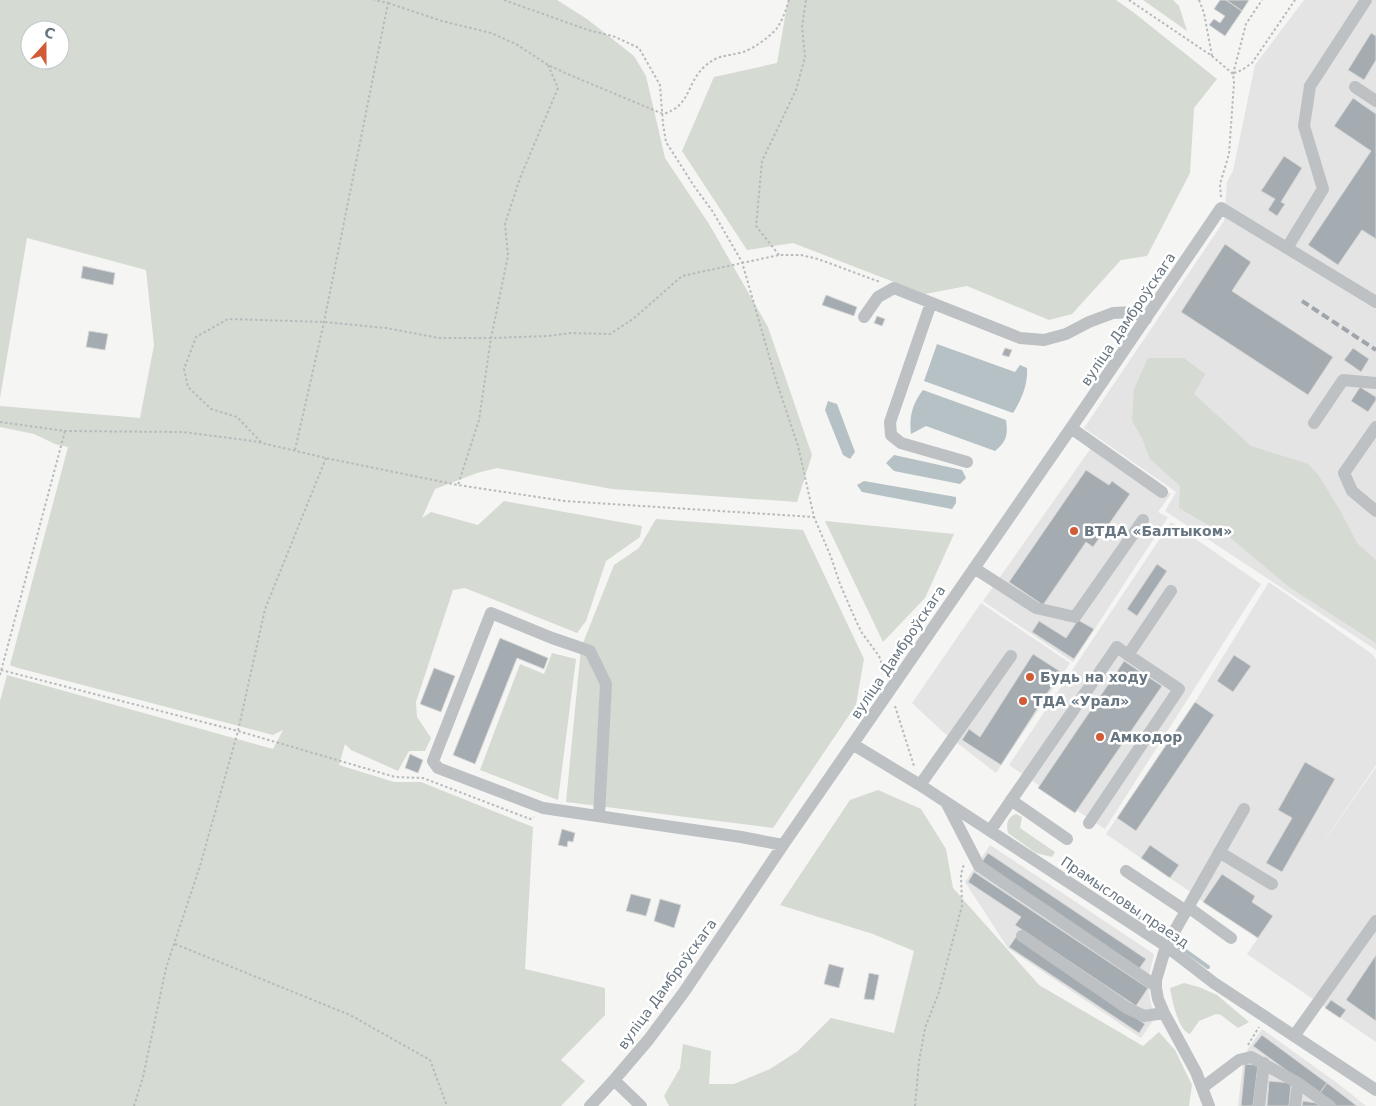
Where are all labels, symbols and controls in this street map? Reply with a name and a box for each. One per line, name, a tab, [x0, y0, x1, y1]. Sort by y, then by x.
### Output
north arrow	[20, 20, 70, 70]
text: С	[42, 24, 57, 42]
street label: вуліца Дамброўскага	[1077, 249, 1179, 389]
place label: ВТДА «Балтыком»	[1084, 523, 1232, 539]
marker: ВТДА «Балтыком»	[1068, 525, 1080, 537]
street label: вуліца Дамброўскага	[847, 582, 949, 722]
place label: Будь на ходу	[1040, 669, 1148, 685]
marker: Будь на ходу	[1024, 671, 1036, 683]
place label: ТДА «Урал»	[1033, 693, 1129, 709]
marker: ТДА «Урал»	[1017, 695, 1029, 707]
place label: Амкодор	[1110, 729, 1182, 745]
marker: Амкодор	[1094, 731, 1106, 743]
street label: Прамысловы праезд	[1058, 853, 1192, 951]
street label: вуліца Дамброўскага	[614, 916, 720, 1052]

